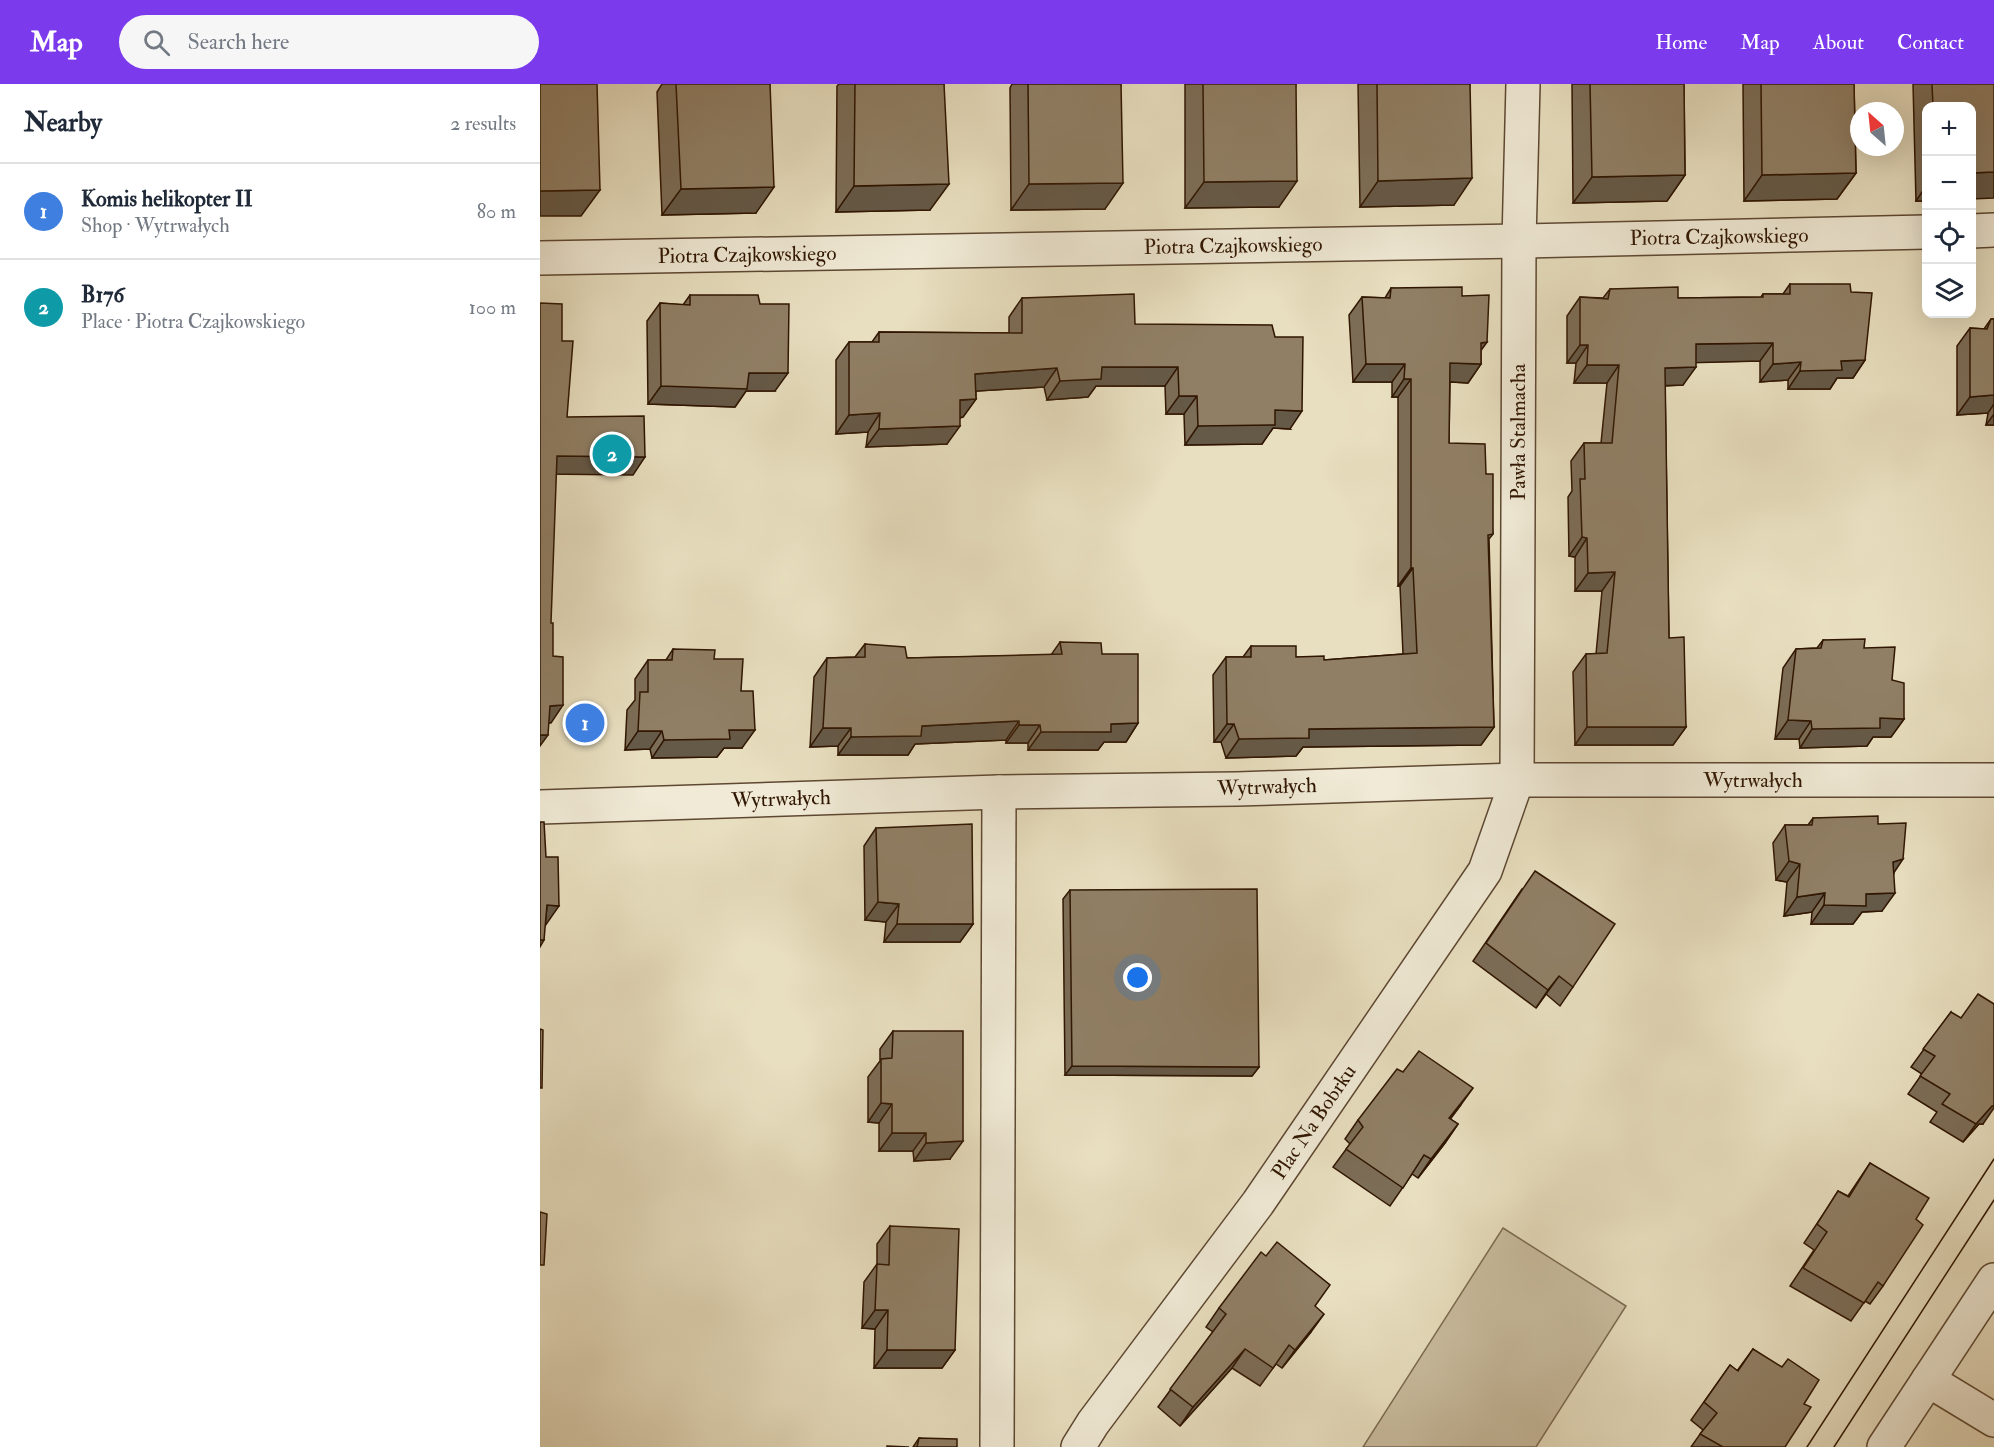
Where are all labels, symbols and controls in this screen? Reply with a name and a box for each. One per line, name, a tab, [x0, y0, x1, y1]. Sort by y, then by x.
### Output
search box	[119, 15, 539, 69]
text: Map	[30, 25, 83, 60]
icon: search	[140, 26, 173, 59]
text: Search here	[188, 28, 289, 56]
text: Home	[1655, 29, 1707, 56]
text: Map	[1740, 29, 1780, 56]
text: About	[1813, 29, 1864, 56]
text: Contact	[1897, 29, 1964, 56]
north arrow	[1850, 102, 1904, 156]
map controls	[1922, 102, 1976, 318]
button: +	[1922, 102, 1976, 156]
text: Nearby	[24, 107, 102, 139]
text: 2 results	[450, 111, 516, 136]
button: −	[1922, 156, 1976, 210]
text: Komis helikopter II	[81, 185, 253, 213]
text: 1	[40, 199, 47, 224]
text: 80 m	[477, 199, 516, 224]
button: locate	[1922, 210, 1976, 264]
text: Shop · Wytrwałych	[81, 213, 230, 238]
street label: Piotra Czajkowskiego	[1629, 222, 1809, 252]
street label: Piotra Czajkowskiego	[1143, 231, 1323, 261]
street label: Piotra Czajkowskiego	[657, 240, 837, 270]
button: layers	[1922, 264, 1976, 318]
text: B176	[81, 281, 124, 309]
text: 2	[38, 295, 49, 320]
text: 100 m	[469, 295, 516, 320]
text: Place · Piotra Czajkowskiego	[81, 309, 305, 334]
street label: Pawła Stalmacha	[1505, 363, 1532, 501]
pin: 2	[592, 432, 632, 476]
pin: 1	[566, 700, 604, 746]
street label: Wytrwałych	[1702, 767, 1803, 794]
street label: Wytrwałych	[1216, 772, 1317, 802]
street label: Wytrwałych	[730, 784, 831, 814]
your location	[1123, 963, 1152, 992]
street label: Plac Na Bobrku	[1266, 1059, 1362, 1185]

